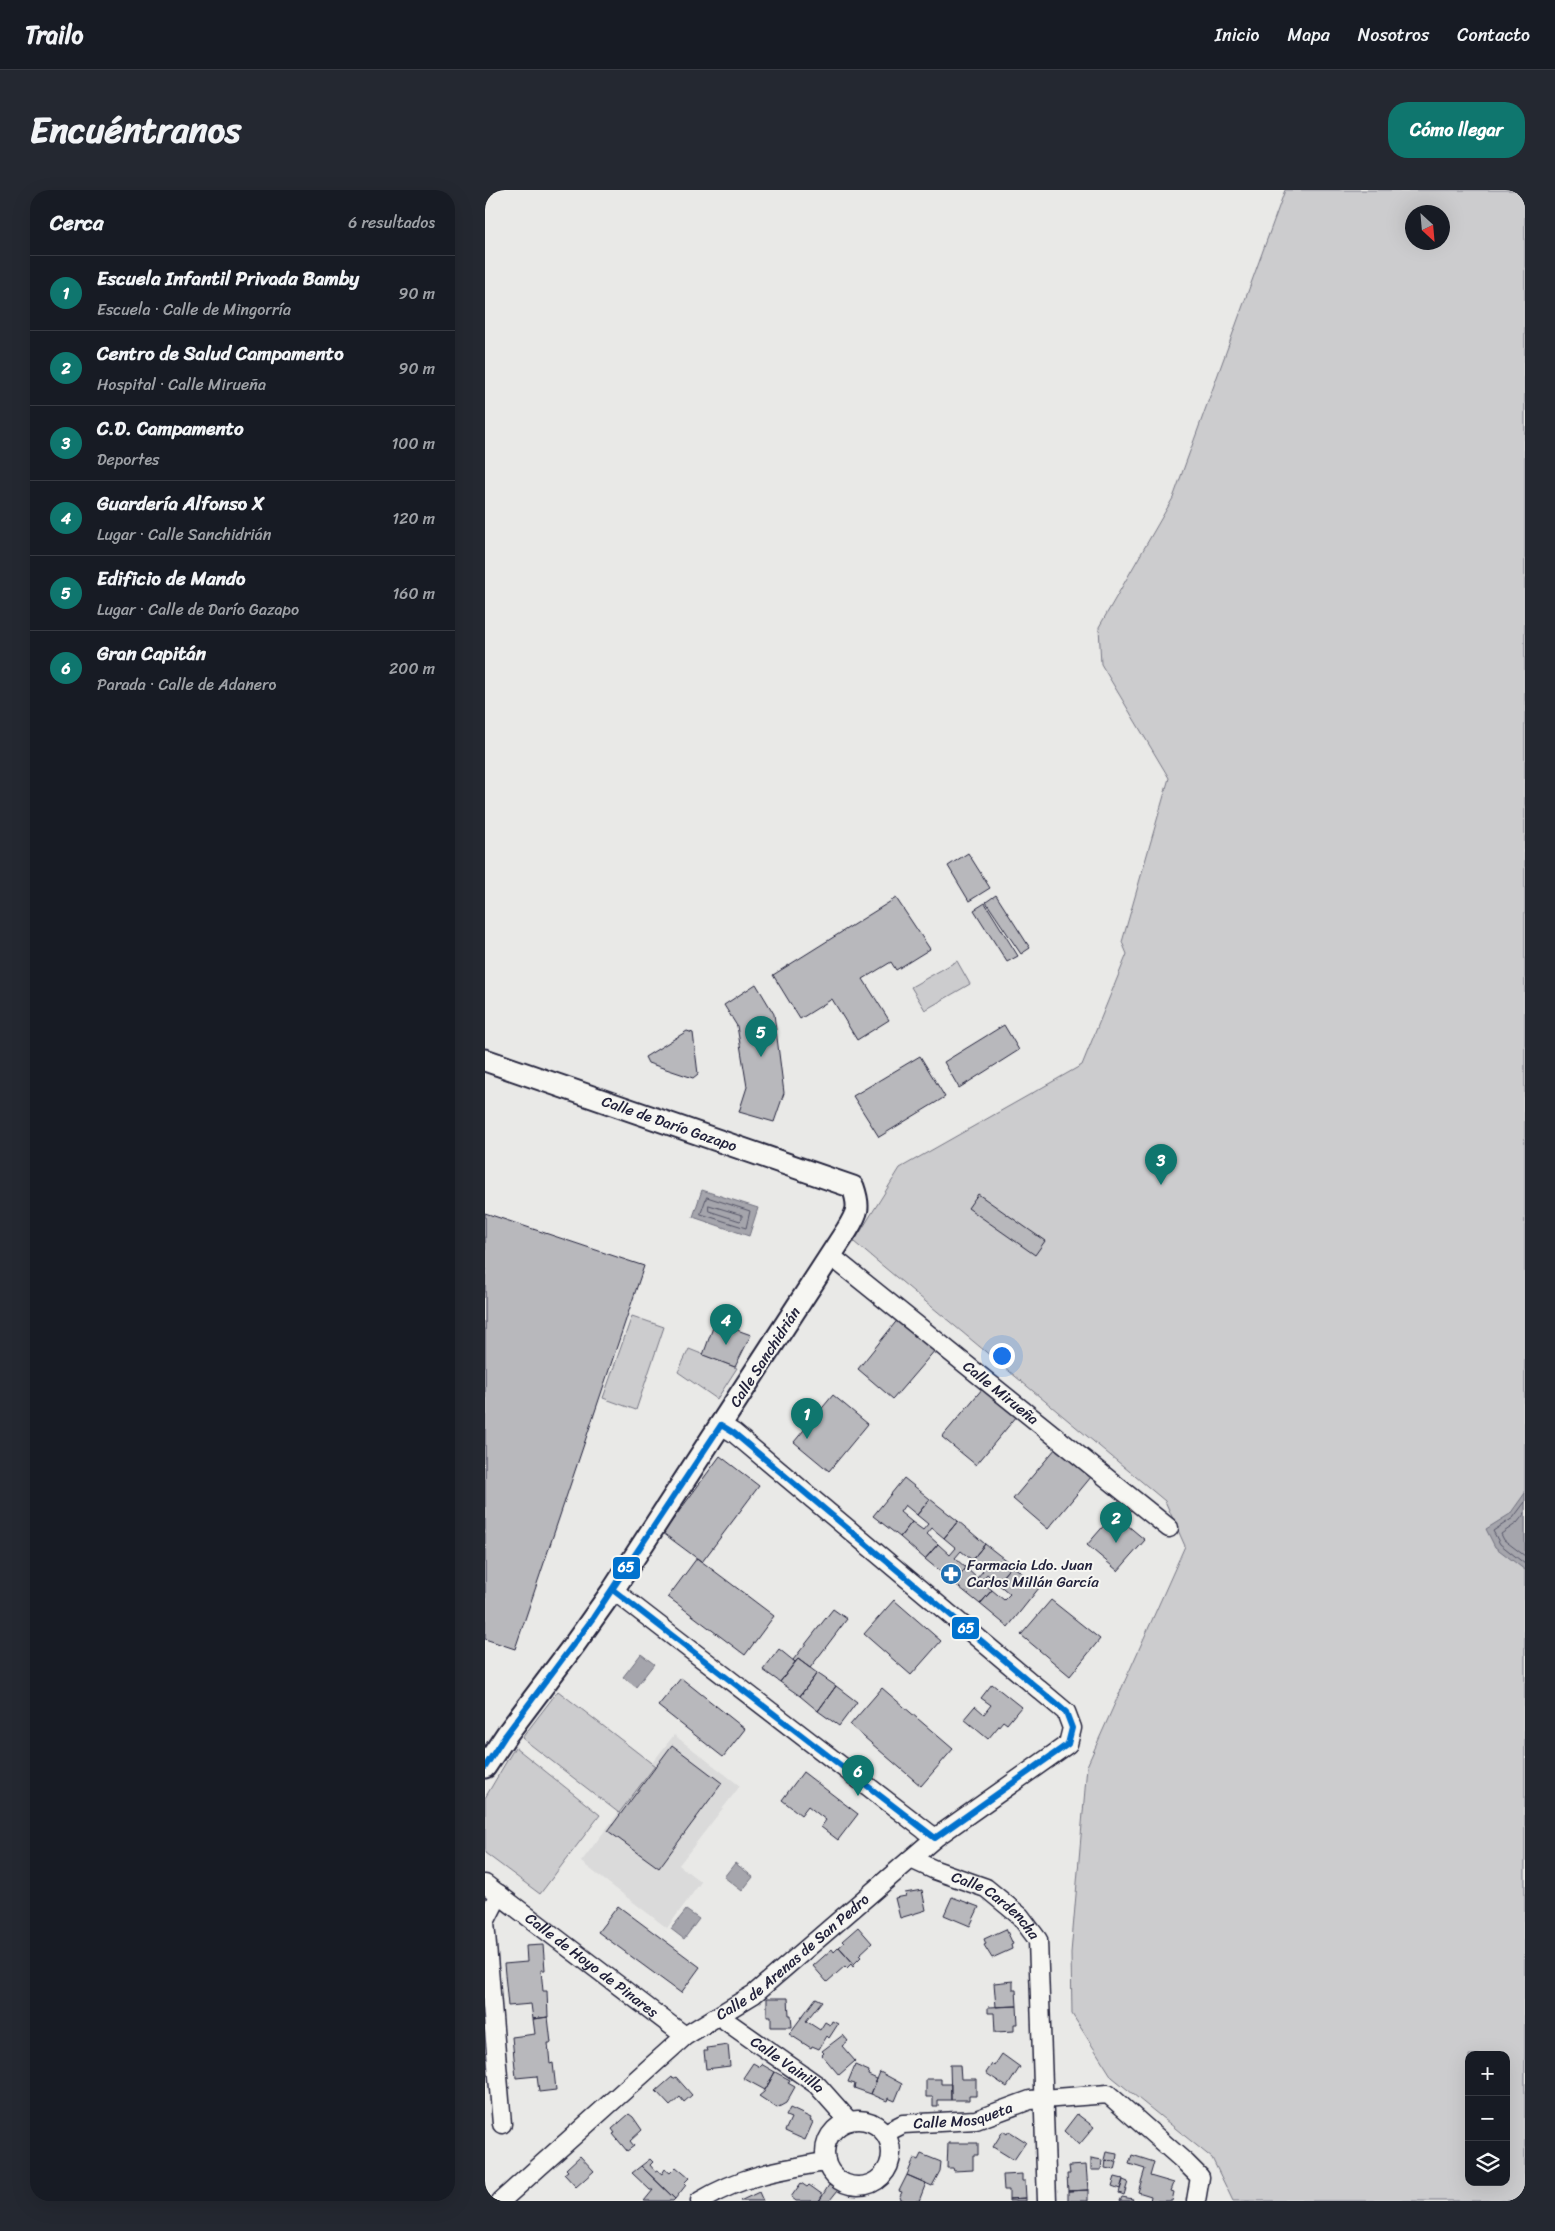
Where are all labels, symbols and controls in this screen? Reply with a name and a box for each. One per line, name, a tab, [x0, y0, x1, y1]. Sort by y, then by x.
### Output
text: Trailo	[25, 14, 83, 56]
text: Inicio	[1215, 19, 1260, 51]
text: Mapa	[1288, 19, 1330, 51]
text: Nosotros	[1358, 19, 1429, 51]
text: Contacto	[1457, 19, 1530, 51]
text: Encuéntranos	[30, 99, 241, 161]
button: Cómo llegar	[1388, 102, 1525, 158]
text: Cerca	[50, 204, 104, 242]
north arrow	[1405, 205, 1450, 250]
text: 6 resultados	[348, 208, 435, 237]
text: Escuela Infantil Privada Bamby	[97, 262, 359, 295]
text: 1	[63, 279, 69, 308]
text: 90 m	[399, 279, 435, 308]
text: Escuela · Calle de Mingorría	[97, 295, 291, 324]
text: Centro de Salud Campamento	[97, 337, 344, 370]
text: 2	[61, 354, 71, 383]
text: 90 m	[399, 354, 435, 383]
text: Hospital · Calle Mirueña	[97, 370, 266, 399]
text: C.D. Campamento	[97, 412, 244, 445]
text: 3	[62, 429, 70, 458]
text: 100 m	[391, 429, 435, 458]
text: Deportes	[97, 445, 159, 474]
text: Guardería Alfonso X	[97, 487, 265, 520]
text: 4	[61, 504, 71, 533]
text: 120 m	[392, 504, 435, 533]
text: Lugar · Calle Sanchidrián	[97, 520, 271, 549]
text: Edificio de Mando	[97, 562, 245, 595]
text: 5	[61, 579, 71, 608]
text: 160 m	[392, 579, 435, 608]
text: Lugar · Calle de Darío Gazapo	[97, 595, 299, 624]
text: Gran Capitán	[97, 637, 206, 670]
text: 6	[61, 654, 71, 683]
text: 200 m	[389, 654, 435, 683]
text: Parada · Calle de Adanero	[97, 670, 277, 699]
pin: 5	[745, 1016, 777, 1057]
street label: Calle de Darío Gazapo	[598, 1088, 741, 1159]
pin: 3	[1145, 1144, 1177, 1185]
street label: Calle Sanchidrián	[723, 1302, 807, 1412]
pin: 4	[710, 1304, 742, 1345]
your location	[989, 1343, 1015, 1369]
street label: Calle Mirueña	[957, 1354, 1045, 1432]
pin: 1	[791, 1398, 823, 1439]
pin: 2	[1100, 1502, 1132, 1543]
place label: Farmacia Ldo. Juan Carlos Millán García	[967, 1552, 1099, 1595]
text: 65	[617, 1555, 635, 1580]
line badge: 65	[612, 1556, 641, 1580]
pharmacy icon: Farmacia Ldo. Juan Carlos Millán García	[939, 1562, 963, 1586]
line badge: 65	[951, 1616, 980, 1640]
text: 65	[957, 1616, 975, 1641]
pin: 6	[842, 1755, 874, 1796]
street label: Calle Cardencha	[948, 1864, 1047, 1946]
street label: Calle de Arenas de San Pedro	[711, 1887, 876, 2027]
street label: Calle de Hoyo de Pinares	[519, 1906, 664, 2024]
street label: Calle Vainilla	[745, 2029, 832, 2099]
map controls	[1465, 2051, 1510, 2186]
button: +	[1465, 2051, 1510, 2096]
street label: Calle Mosqueta	[913, 2094, 1017, 2136]
button: −	[1465, 2096, 1510, 2141]
button: layers	[1465, 2141, 1510, 2186]

